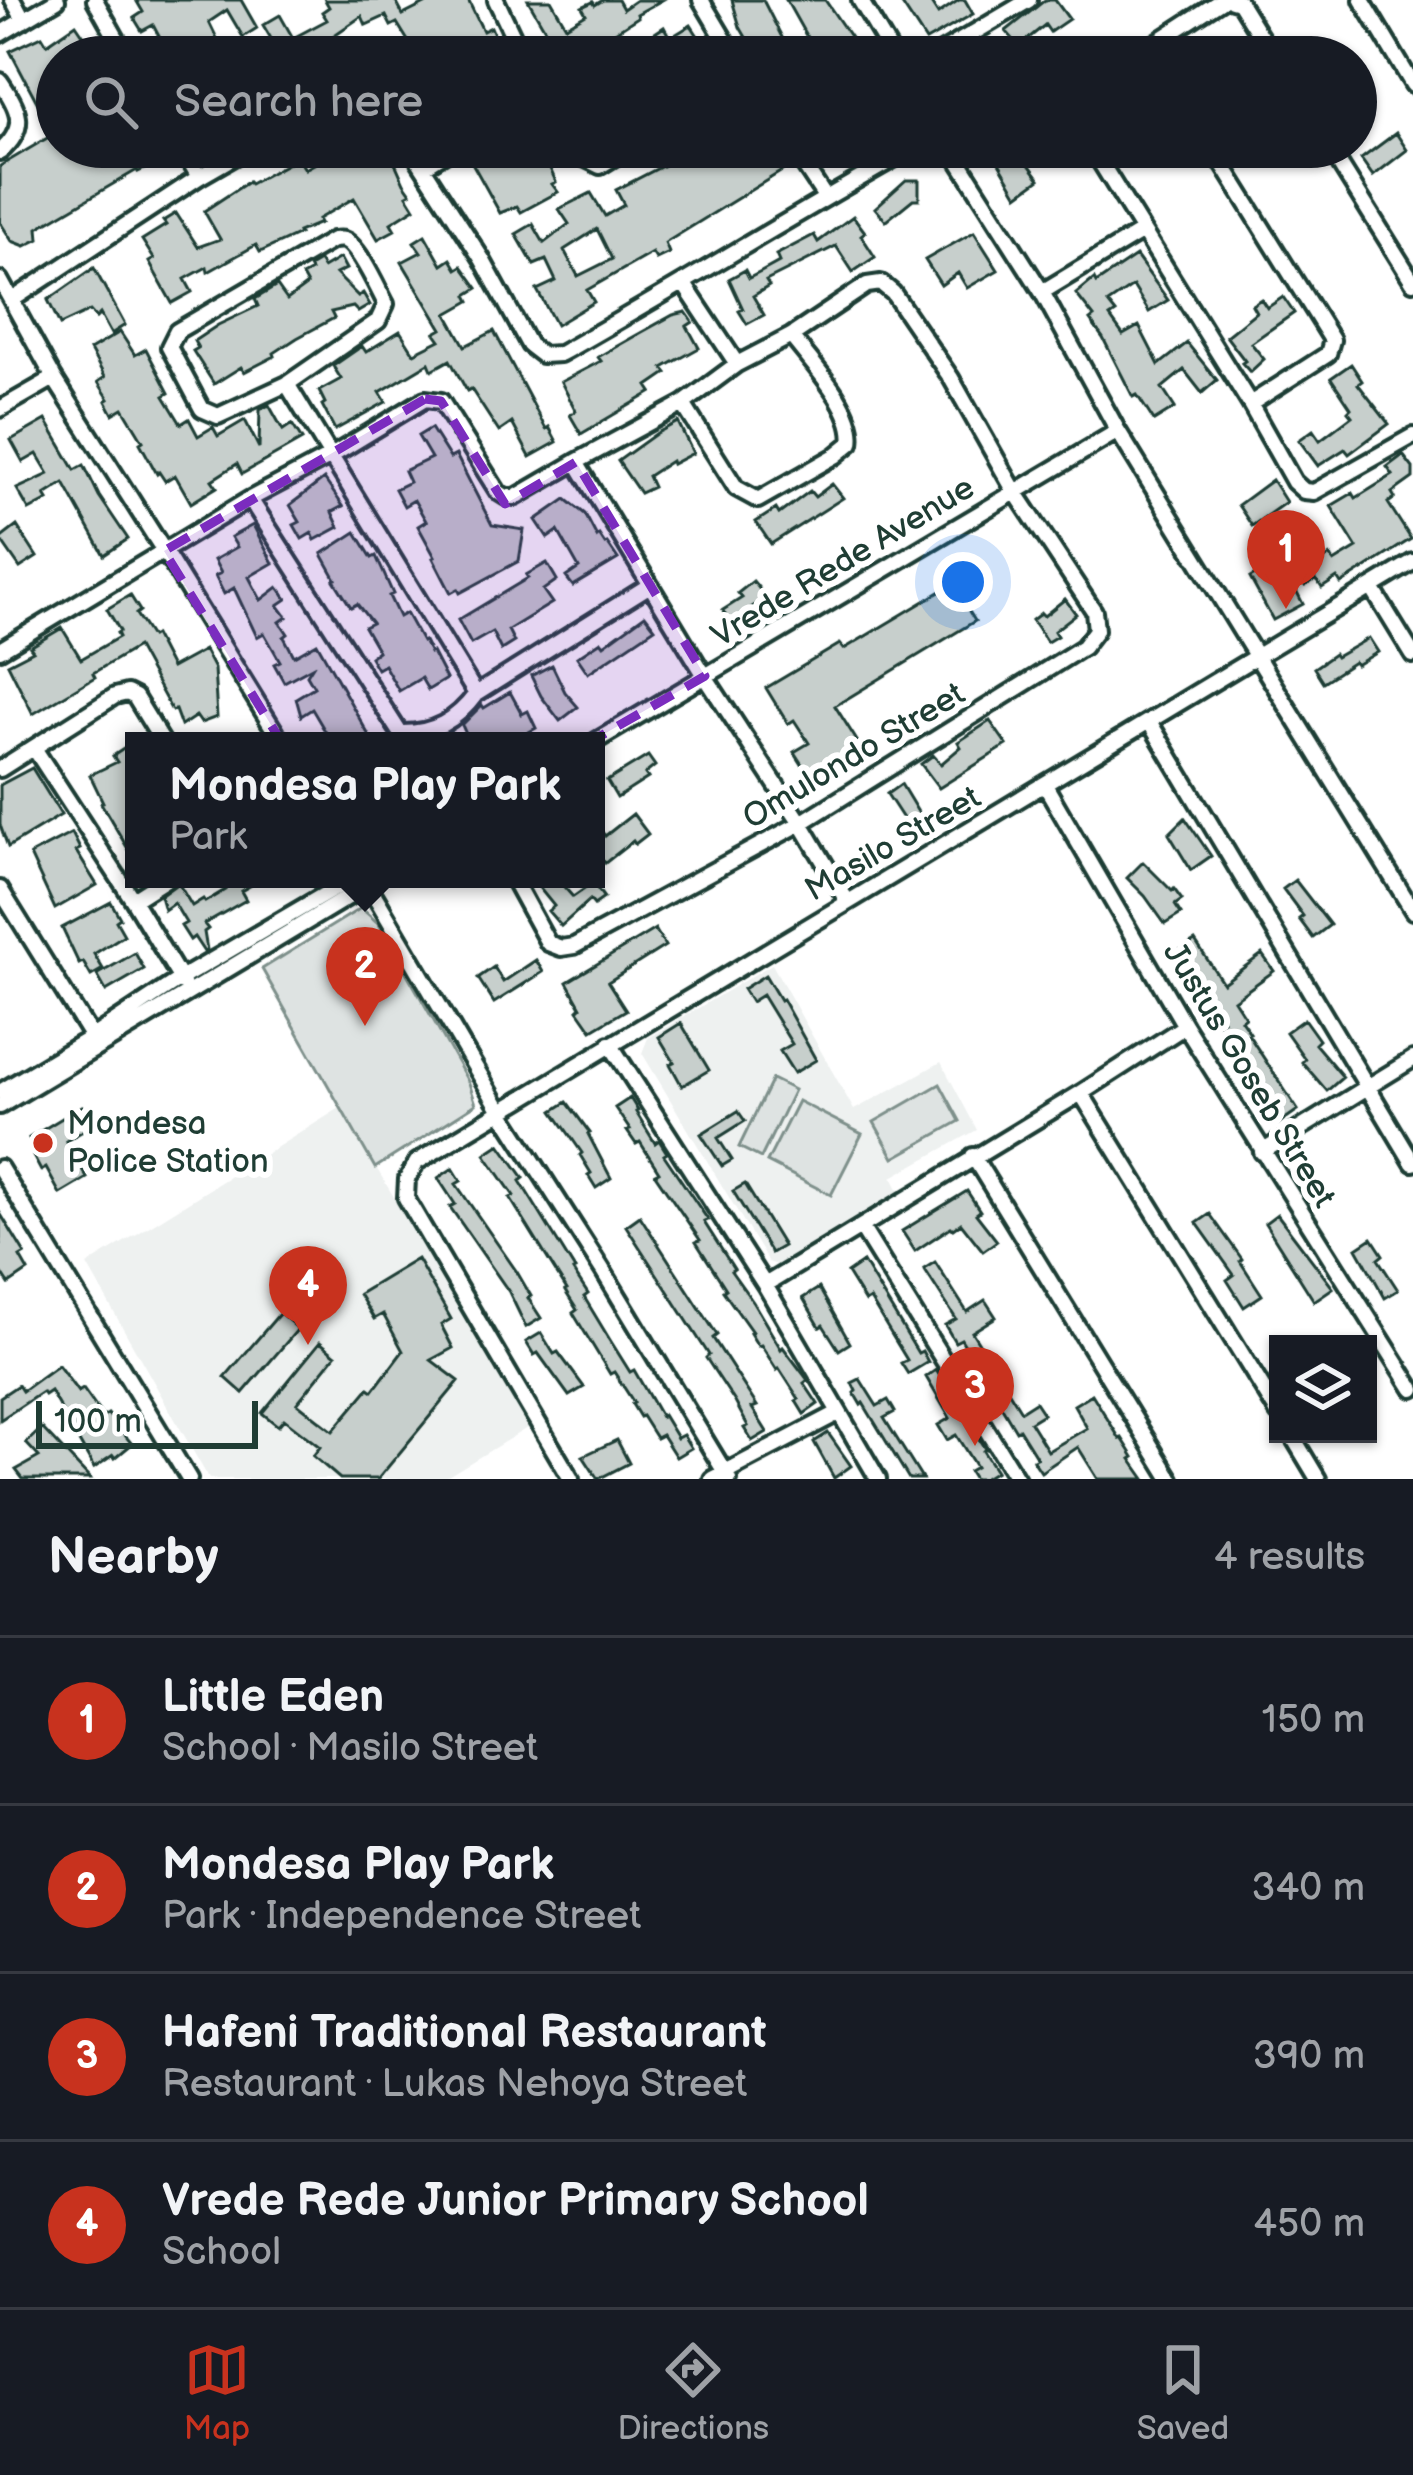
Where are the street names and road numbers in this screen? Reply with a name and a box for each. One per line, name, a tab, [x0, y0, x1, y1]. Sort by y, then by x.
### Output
street label: Vrede Rede Avenue	[704, 468, 982, 656]
street label: Omulondo Street	[736, 674, 972, 838]
street label: Masilo Street	[798, 778, 988, 910]
street label: Justus Goseb Street	[1154, 935, 1344, 1215]

